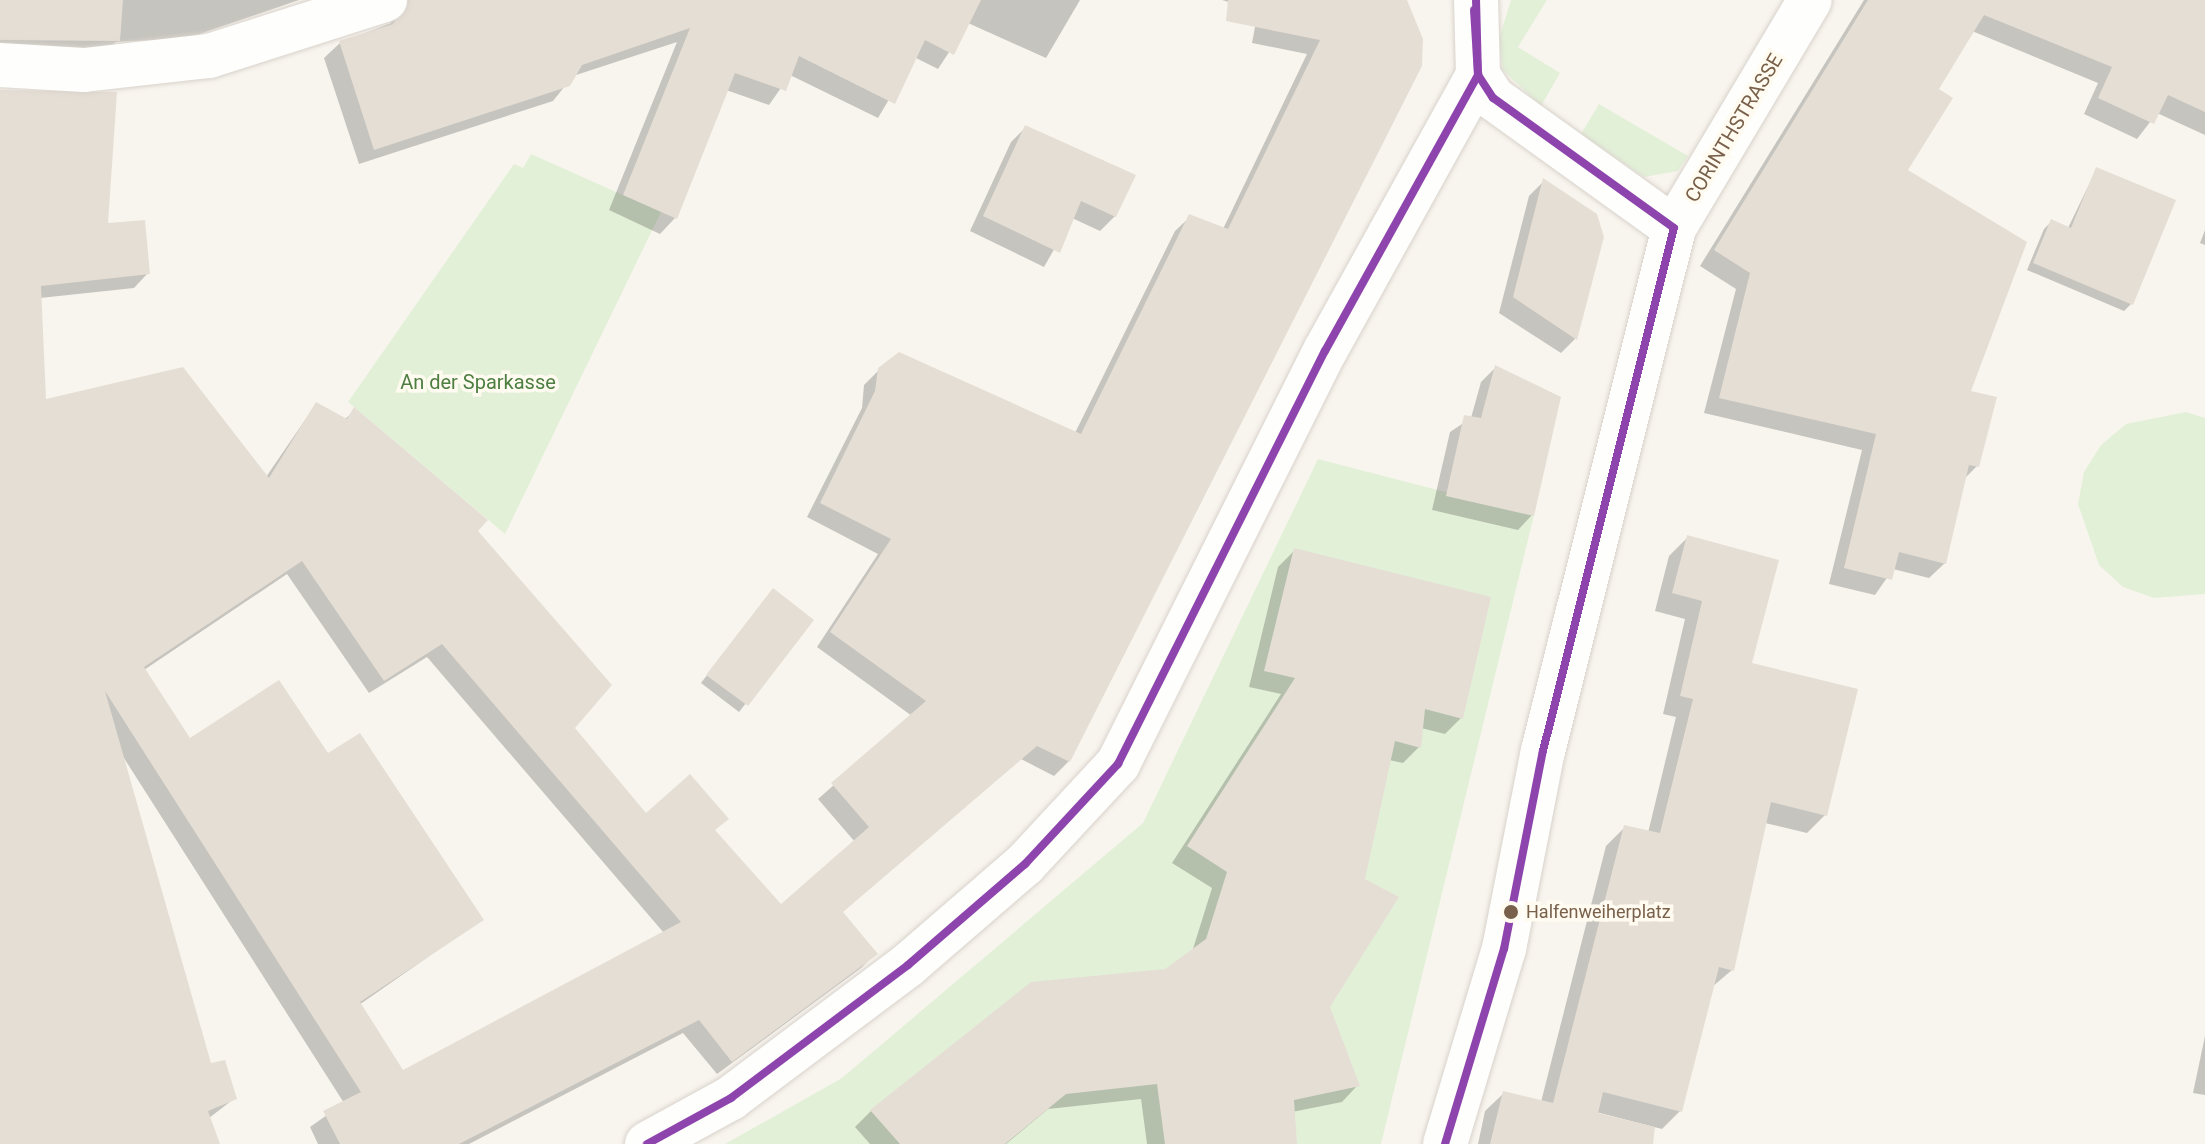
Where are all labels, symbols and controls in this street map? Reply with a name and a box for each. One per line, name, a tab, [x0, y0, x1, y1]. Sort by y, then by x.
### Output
street label: CORINTHSTRASSE	[1680, 49, 1788, 207]
park label: An der Sparkasse	[400, 370, 556, 394]
place label: Halfenweiherplatz	[1526, 901, 1671, 923]
marker: Halfenweiherplatz	[1503, 904, 1519, 920]

